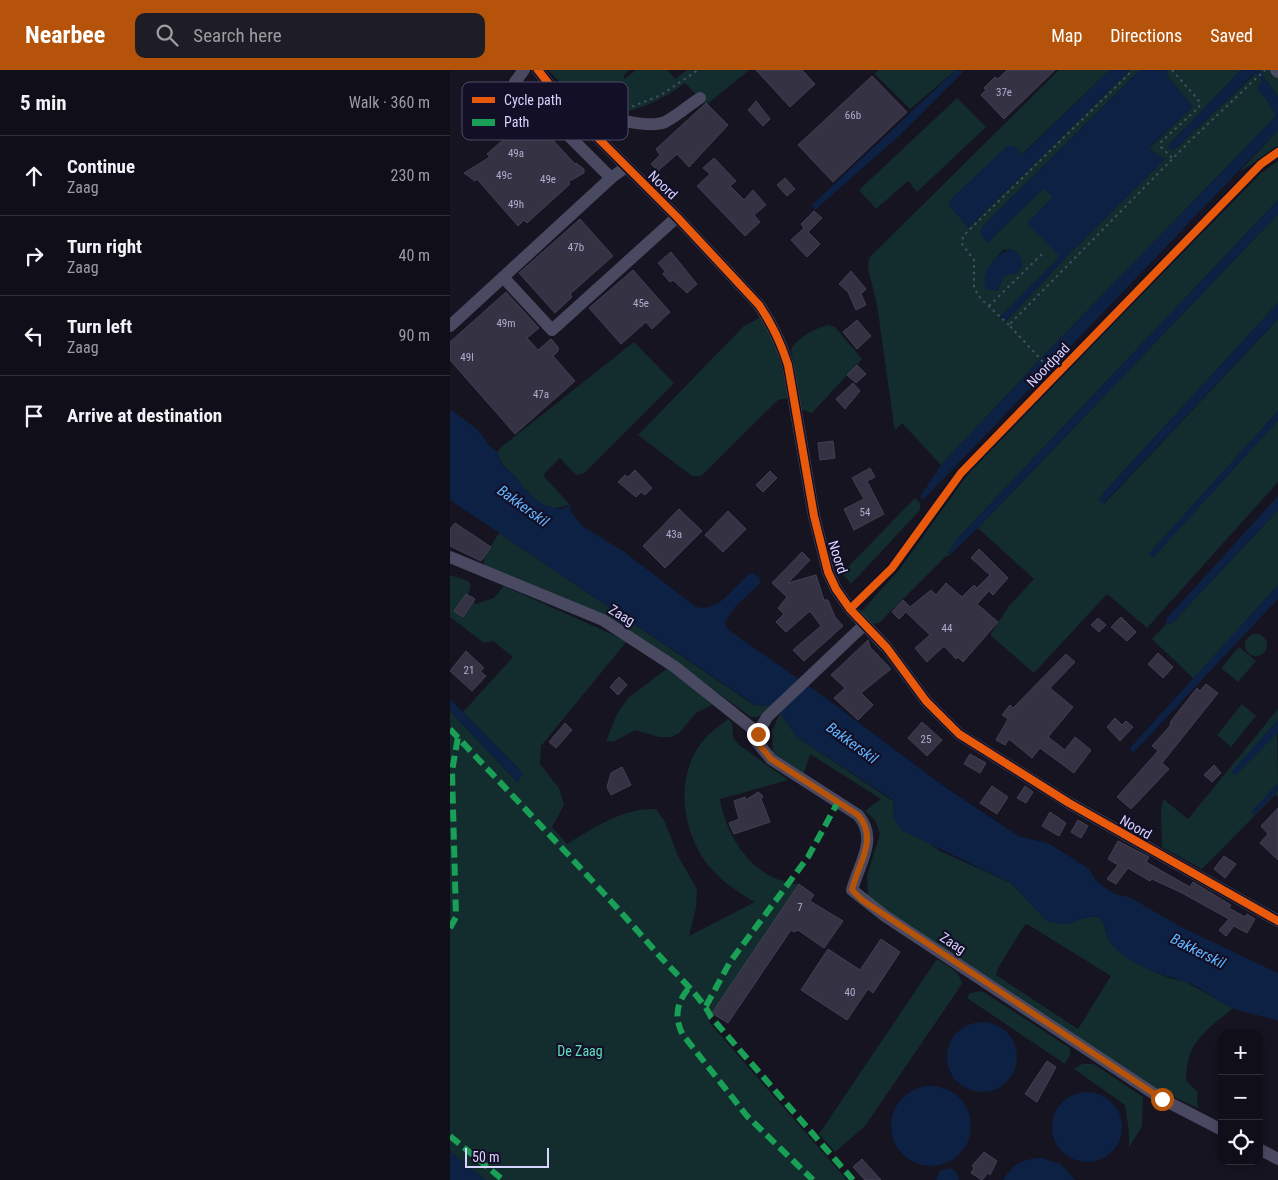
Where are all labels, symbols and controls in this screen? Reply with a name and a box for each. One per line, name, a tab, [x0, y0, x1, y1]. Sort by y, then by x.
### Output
search box	[135, 13, 485, 58]
text: Nearbee	[25, 21, 105, 49]
icon: search	[153, 21, 181, 49]
text: Search here	[193, 24, 282, 47]
text: Map	[1051, 25, 1082, 46]
text: Directions	[1110, 25, 1182, 46]
text: Saved	[1210, 25, 1253, 46]
legend	[462, 82, 628, 140]
house number: 37e	[996, 86, 1012, 99]
text: 5 min	[20, 91, 67, 115]
text: Cycle path	[504, 92, 562, 108]
text: Walk · 360 m	[349, 93, 430, 112]
house number: 66b	[845, 109, 861, 122]
text: Path	[504, 114, 529, 130]
house number: 49a	[508, 147, 524, 160]
text: Continue	[67, 155, 135, 178]
icon: ahead	[20, 162, 48, 190]
text: 230 m	[391, 166, 430, 185]
street label: Noord	[645, 168, 681, 202]
house number: 49c	[496, 169, 512, 182]
house number: 49e	[540, 173, 556, 186]
text: Zaag	[67, 178, 99, 197]
house number: 49h	[508, 198, 524, 211]
text: Turn right	[67, 235, 142, 258]
house number: 47b	[568, 241, 584, 254]
icon: right	[20, 242, 48, 270]
text: 40 m	[398, 246, 430, 265]
text: Zaag	[67, 258, 99, 277]
house number: 45e	[633, 297, 649, 310]
text: Turn left	[67, 315, 132, 338]
house number: 49m	[496, 317, 516, 330]
icon: left	[20, 322, 48, 350]
text: 90 m	[398, 326, 430, 345]
text: Zaag	[67, 338, 99, 357]
street label: Noordpad	[1023, 340, 1073, 390]
house number: 49l	[460, 351, 474, 364]
house number: 47a	[533, 388, 549, 401]
icon: arrive	[20, 402, 48, 430]
text: Arrive at destination	[67, 404, 222, 427]
water label: Bakkerskil	[494, 481, 553, 531]
house number: 54	[860, 506, 871, 519]
house number: 43a	[666, 528, 682, 541]
street label: Noord	[825, 538, 851, 576]
street label: Zaag	[606, 601, 638, 629]
house number: 44	[942, 622, 953, 635]
house number: 21	[464, 664, 474, 677]
water label: Bakkerskil	[823, 718, 882, 768]
route end	[747, 723, 770, 746]
house number: 25	[921, 733, 931, 746]
street label: Noord	[1117, 812, 1155, 842]
house number: 7	[797, 901, 803, 914]
street label: Zaag	[937, 929, 969, 957]
water label: Bakkerskil	[1168, 930, 1229, 973]
house number: 40	[845, 986, 855, 999]
map controls	[1218, 1030, 1263, 1165]
button: +	[1218, 1030, 1263, 1075]
park label: De Zaag	[557, 1043, 603, 1059]
button: −	[1218, 1075, 1263, 1120]
route start	[1151, 1088, 1174, 1111]
button: locate	[1218, 1120, 1263, 1165]
scale bar	[465, 1145, 549, 1168]
text: 50 m	[472, 1149, 500, 1165]

